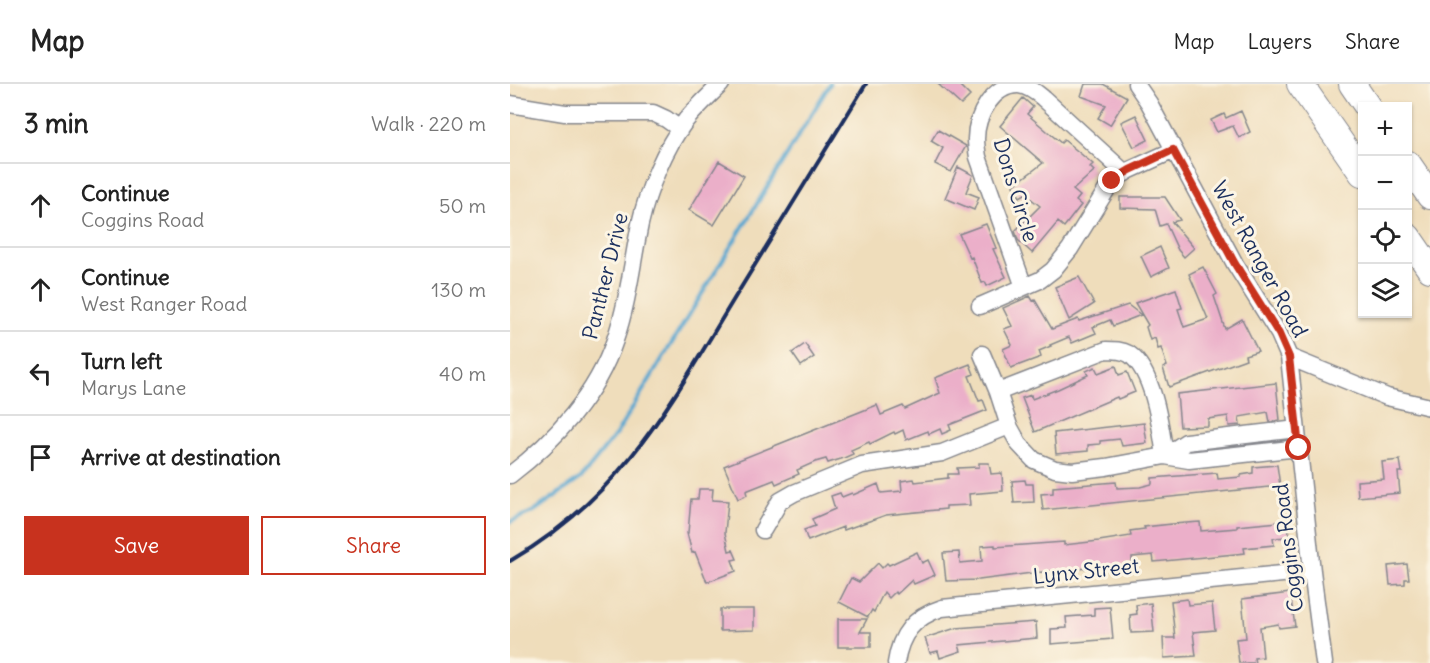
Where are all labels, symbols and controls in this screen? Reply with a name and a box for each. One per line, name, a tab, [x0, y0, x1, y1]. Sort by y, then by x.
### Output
text: Map	[30, 23, 84, 59]
text: Map	[1174, 28, 1214, 55]
text: Layers	[1247, 28, 1312, 55]
text: Share	[1345, 28, 1400, 55]
map controls	[1358, 102, 1412, 318]
button: +	[1358, 102, 1412, 156]
text: 3 min	[24, 107, 89, 140]
text: Walk · 220 m	[371, 111, 486, 136]
street label: Dons Circle	[987, 135, 1045, 245]
button: −	[1358, 156, 1412, 210]
route end	[1098, 167, 1124, 193]
street label: West Ranger Road	[1206, 176, 1314, 342]
text: Continue	[81, 179, 170, 207]
icon: ahead	[24, 189, 57, 222]
text: 50 m	[439, 193, 486, 218]
text: Coggins Road	[81, 207, 204, 232]
street label: Panther Drive	[576, 210, 634, 342]
button: locate	[1358, 210, 1412, 264]
text: Continue	[81, 263, 170, 291]
button: layers	[1358, 264, 1412, 318]
icon: ahead	[24, 273, 57, 306]
text: 130 m	[431, 277, 486, 302]
text: West Ranger Road	[81, 291, 247, 316]
text: Turn left	[81, 347, 162, 375]
icon: left	[24, 357, 57, 390]
text: 40 m	[439, 361, 486, 386]
text: Marys Lane	[81, 375, 186, 400]
route start	[1285, 434, 1311, 460]
icon: arrive	[24, 441, 57, 474]
text: Arrive at destination	[81, 443, 281, 471]
street label: Coggins Road	[1267, 482, 1309, 614]
button: Save	[24, 516, 249, 575]
button: Share	[261, 516, 486, 575]
street label: Lynx Street	[1032, 552, 1140, 590]

